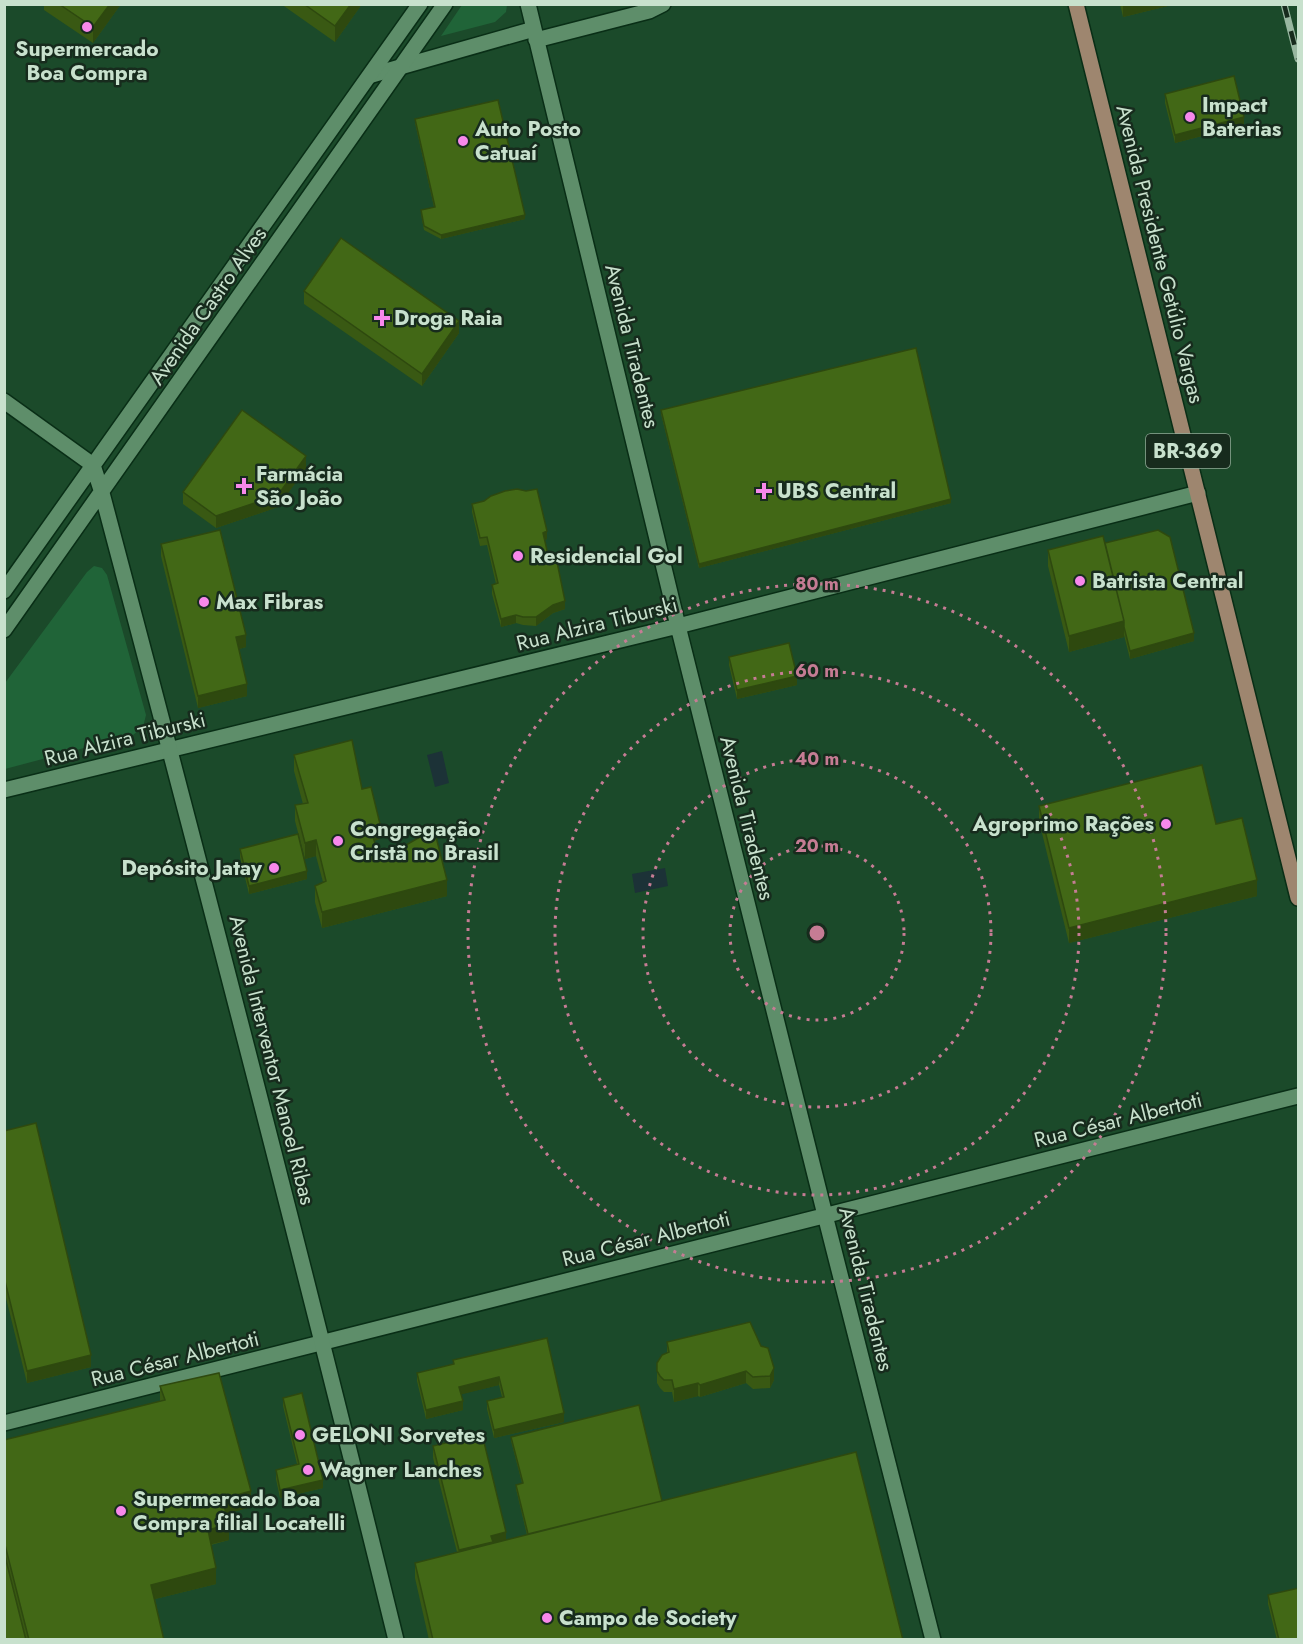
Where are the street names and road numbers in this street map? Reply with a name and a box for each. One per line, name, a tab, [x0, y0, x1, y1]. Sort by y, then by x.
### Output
street label: Avenida Presidente Getúlio Vargas	[1108, 102, 1212, 406]
street label: Avenida Castro Alves	[142, 221, 274, 391]
street label: Avenida Tiradentes	[597, 261, 667, 431]
road number: BR-369	[1146, 434, 1230, 468]
street label: Rua Alzira Tiburski	[513, 589, 681, 659]
street label: Rua Alzira Tiburski	[41, 704, 209, 774]
street label: Avenida Tiradentes	[712, 733, 782, 903]
street label: Avenida Interventor Manoel Ribas	[221, 912, 323, 1208]
street label: Rua César Albertoti	[1031, 1085, 1205, 1155]
street label: Rua César Albertoti	[559, 1204, 733, 1274]
street label: Avenida Tiradentes	[831, 1204, 901, 1374]
street label: Rua César Albertoti	[88, 1324, 262, 1394]

